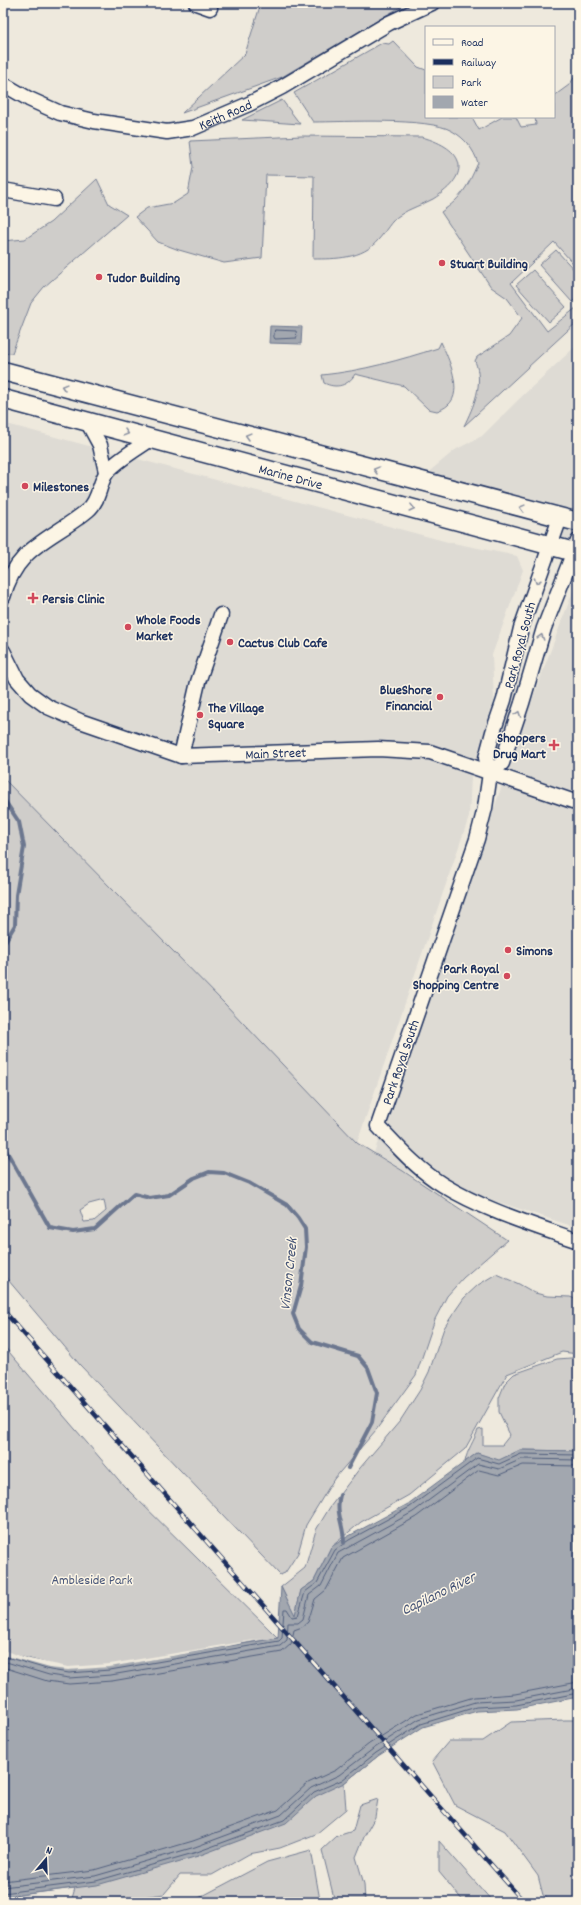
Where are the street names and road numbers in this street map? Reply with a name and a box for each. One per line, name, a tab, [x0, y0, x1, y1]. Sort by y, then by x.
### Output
street label: Keith Road	[196, 96, 256, 136]
street label: Marine Drive	[256, 460, 325, 496]
street label: Park Royal South	[500, 600, 542, 691]
street label: Main Street	[245, 744, 307, 766]
street label: Park Royal South	[378, 1017, 426, 1108]

